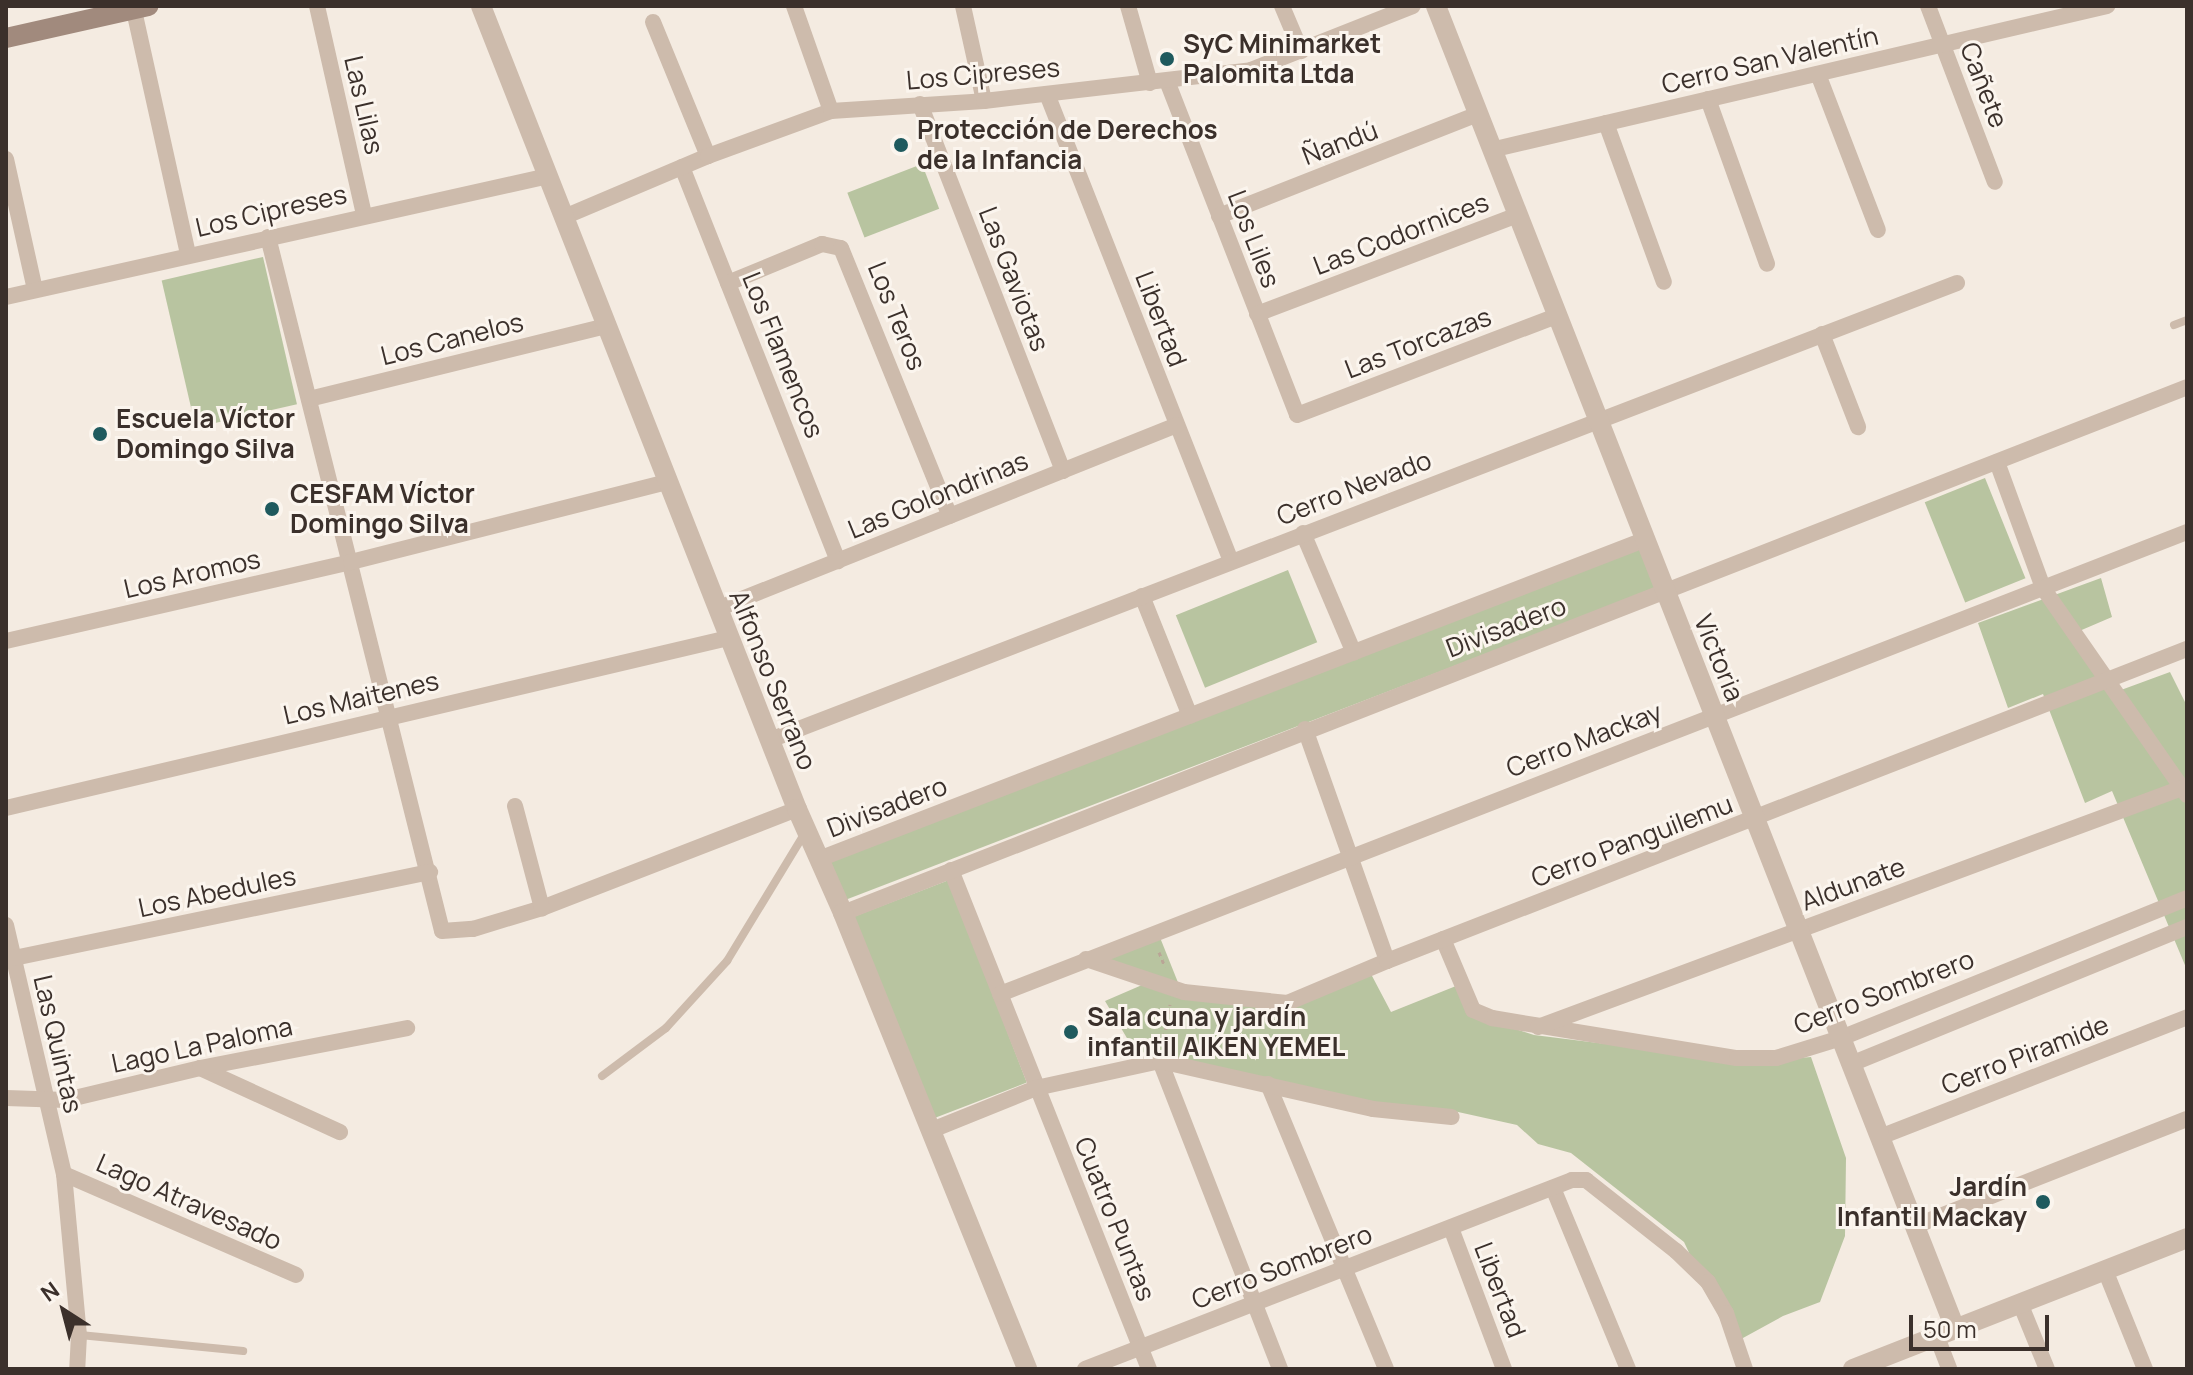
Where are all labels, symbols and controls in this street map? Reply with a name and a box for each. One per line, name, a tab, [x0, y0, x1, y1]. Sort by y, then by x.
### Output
street label: Cerro San Valentín	[1659, 20, 1881, 100]
place label: SyC Minimarket Palomita Ltda	[1183, 28, 1381, 90]
street label: Cañete	[1954, 38, 2014, 132]
marker: SyC Minimarket Palomita Ltda	[1158, 50, 1176, 68]
street label: Los Cipreses	[905, 52, 1061, 96]
street label: Las Lilas	[338, 53, 390, 157]
place label: Protección de Derechos de la Infancia	[917, 114, 1218, 176]
street label: Ñandú	[1298, 114, 1382, 172]
marker: Protección de Derechos de la Infancia	[892, 136, 910, 154]
street label: Los Cipreses	[192, 178, 350, 244]
street label: Los Liles	[1221, 186, 1287, 292]
street label: Las Codornices	[1309, 186, 1493, 282]
street label: Las Gaviotas	[972, 202, 1056, 356]
street label: Los Teros	[861, 257, 933, 375]
street label: Libertad	[1129, 267, 1193, 371]
street label: Los Flamencos	[736, 268, 830, 442]
street label: Las Torcazas	[1340, 301, 1496, 385]
street label: Los Canelos	[377, 306, 527, 372]
place label: Escuela Víctor Domingo Silva	[116, 403, 295, 464]
marker: Escuela Víctor Domingo Silva	[91, 425, 109, 443]
street label: Cerro Nevado	[1272, 444, 1436, 532]
street label: Las Golondrinas	[843, 445, 1033, 545]
place label: CESFAM Víctor Domingo Silva	[290, 478, 475, 540]
marker: CESFAM Víctor Domingo Silva	[261, 498, 283, 520]
street label: Los Aromos	[121, 543, 263, 605]
street label: Alfonso Serrano	[723, 586, 823, 774]
street label: Divisadero	[1442, 590, 1570, 664]
street label: Victoria	[1688, 610, 1750, 706]
street label: Los Maitenes	[280, 665, 442, 731]
street label: Cerro Mackay	[1502, 696, 1666, 784]
street label: Divisadero	[823, 770, 951, 844]
street label: Cerro Panguilemu	[1527, 788, 1737, 894]
street label: Aldunate	[1797, 851, 1909, 917]
street label: Los Abedules	[135, 860, 299, 924]
street label: Cerro Sombrero	[1789, 943, 1979, 1041]
street label: Las Quintas	[27, 972, 89, 1116]
place label: Sala cuna y jardín infantil AIKEN YEMEL	[1087, 1001, 1345, 1062]
street label: Cerro Piramide	[1937, 1009, 2113, 1101]
street label: Lago La Paloma	[109, 1011, 295, 1079]
marker: Sala cuna y jardín infantil AIKEN YEMEL	[1062, 1023, 1080, 1041]
street label: Cuatro Puntas	[1068, 1133, 1162, 1305]
street label: Lago Atravesado	[91, 1147, 287, 1257]
place label: Jardín Infantil Mackay	[1837, 1171, 2027, 1232]
marker: Jardín Infantil Mackay	[2034, 1193, 2052, 1211]
street label: Cerro Sombrero	[1187, 1218, 1377, 1316]
street label: Libertad	[1468, 1238, 1532, 1342]
north arrow	[24, 1271, 104, 1351]
text: N	[35, 1275, 65, 1308]
scale bar	[1913, 1299, 2053, 1349]
text: 50 m	[1923, 1312, 1977, 1345]

